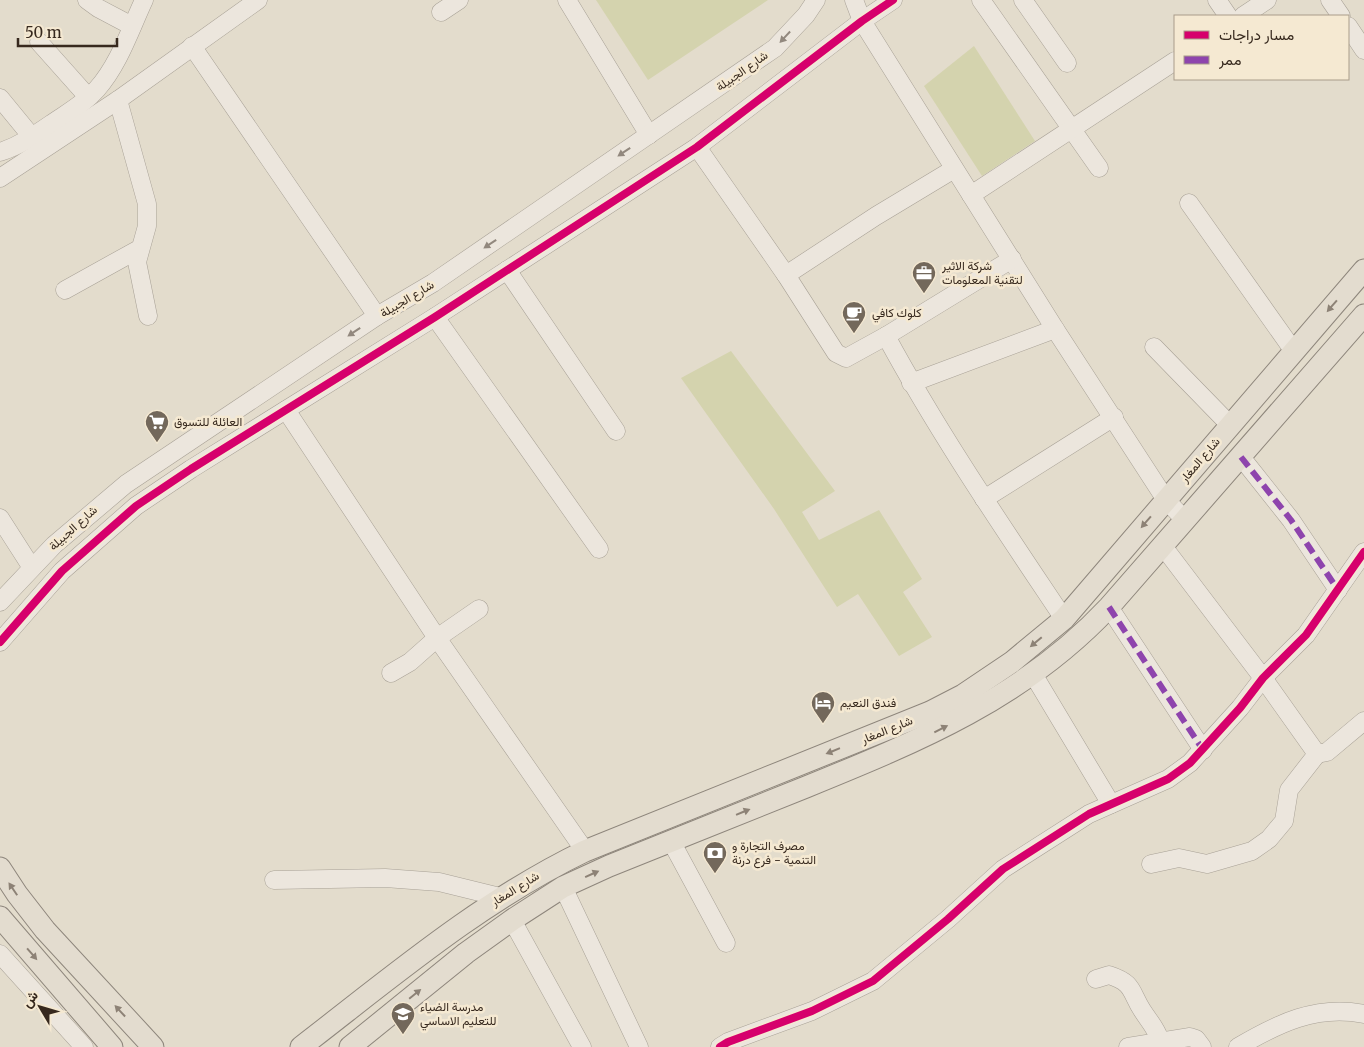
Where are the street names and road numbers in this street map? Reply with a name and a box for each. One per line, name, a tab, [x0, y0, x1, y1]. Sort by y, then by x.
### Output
street label: شارع الجبيلة	[713, 47, 772, 96]
street label: شارع الجبيلة	[377, 277, 437, 322]
street label: شارع المغار	[1176, 434, 1224, 487]
street label: شارع الجبيلة	[45, 502, 101, 555]
street label: شارع المغار	[858, 712, 916, 749]
street label: شارع المغار	[487, 868, 543, 912]

